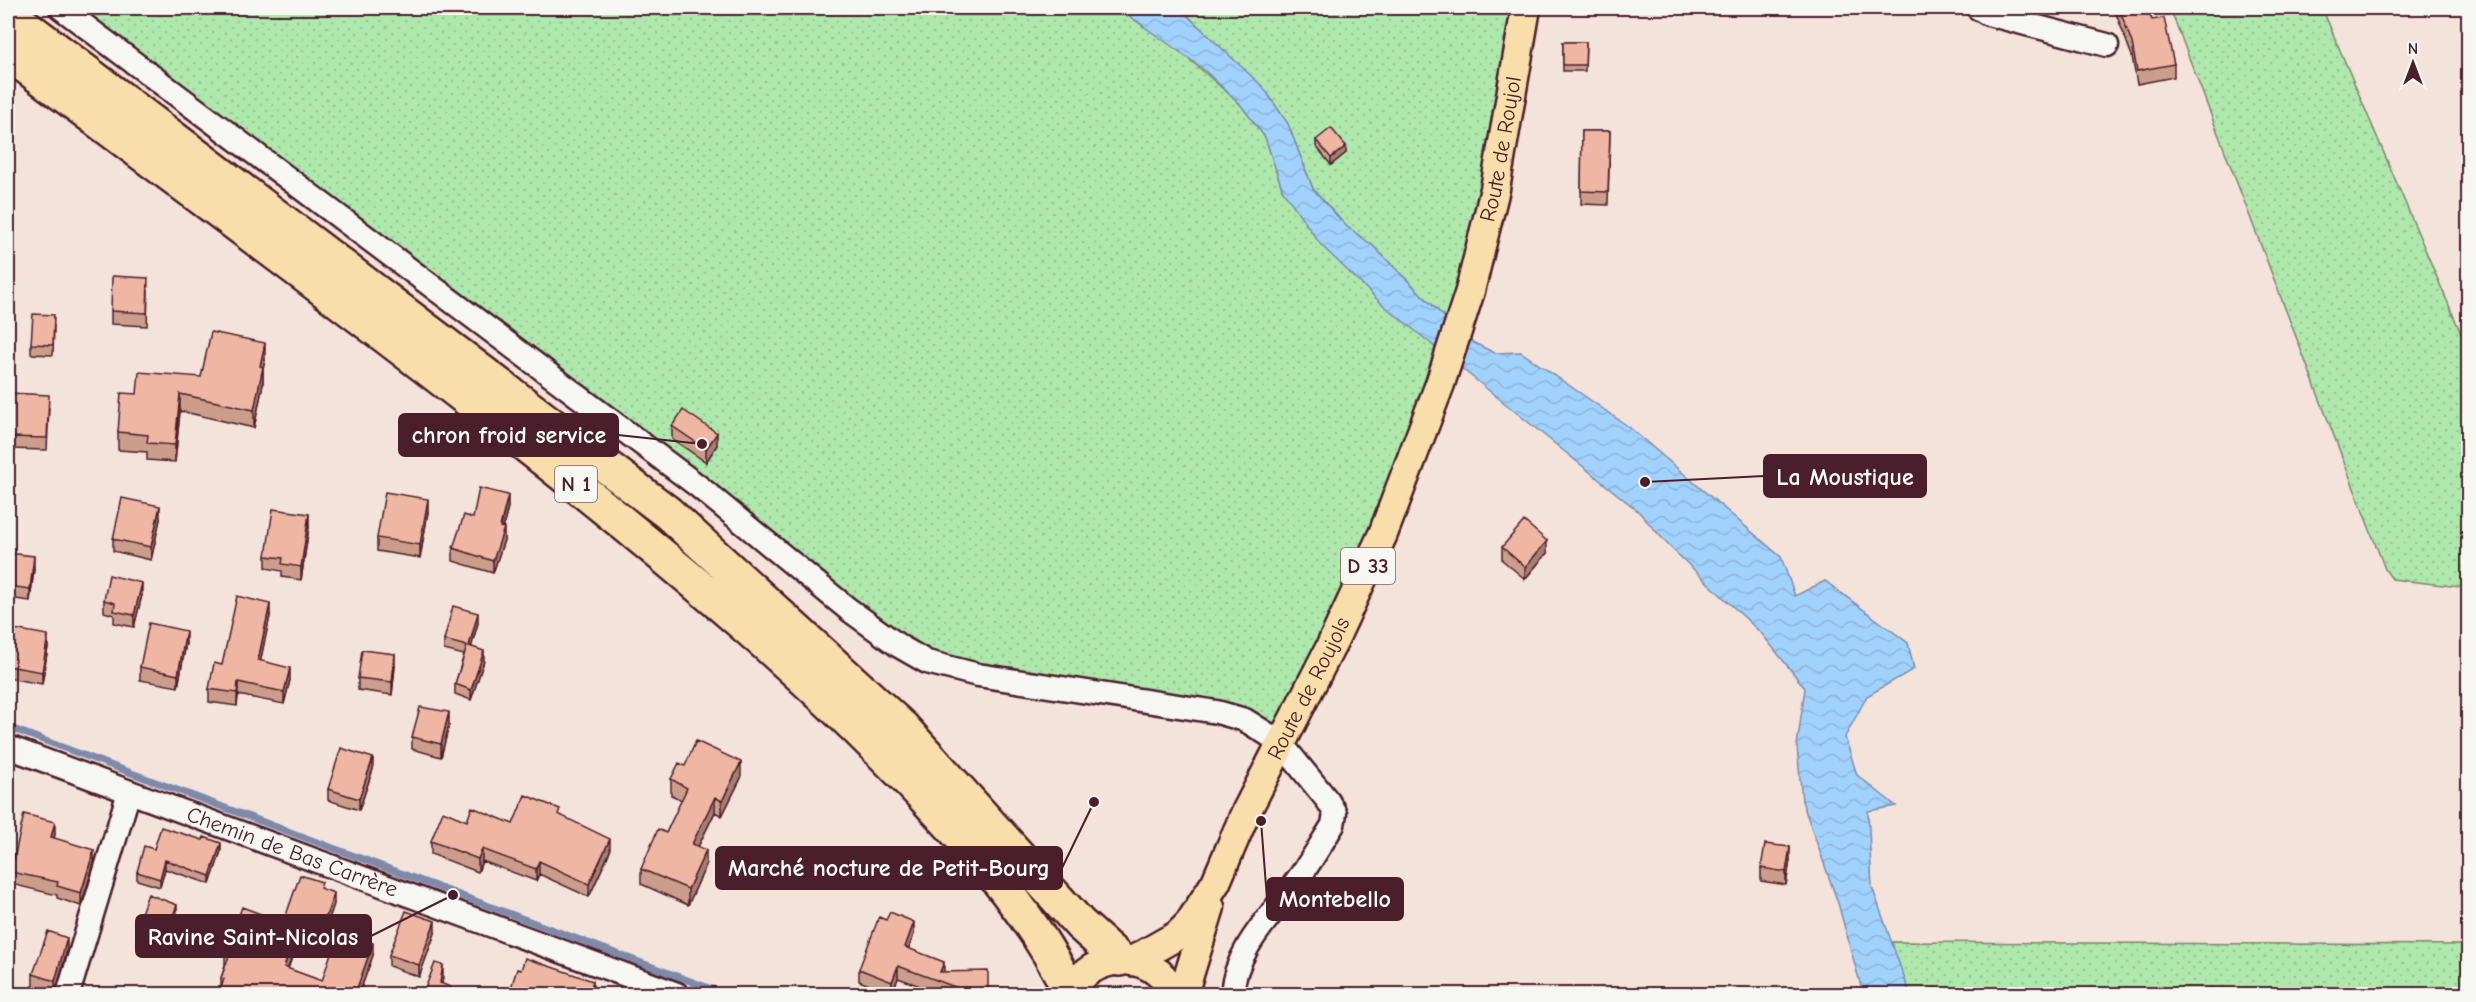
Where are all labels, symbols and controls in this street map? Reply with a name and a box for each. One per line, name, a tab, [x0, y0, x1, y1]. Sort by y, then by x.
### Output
north arrow	[2383, 33, 2443, 93]
text: N	[2408, 40, 2418, 58]
street label: Route de Roujol	[1474, 74, 1527, 224]
callout: chron froid service	[399, 414, 618, 456]
text: chron froid service	[412, 421, 606, 449]
callout: La Moustique	[1764, 455, 1926, 497]
text: La Moustique	[1776, 463, 1914, 491]
road number: N 1	[555, 466, 597, 502]
road number: D 33	[1341, 548, 1395, 584]
street label: Route de Roujols	[1262, 613, 1355, 764]
street label: Chemin de Bas Carrère	[183, 801, 401, 903]
callout: Marché nocture de Petit-Bourg	[716, 847, 1062, 889]
text: Marché nocture de Petit-Bourg	[728, 854, 1050, 882]
callout: Montebello	[1267, 878, 1403, 920]
text: Montebello	[1279, 885, 1391, 913]
callout: Ravine Saint-Nicolas	[136, 915, 371, 957]
text: Ravine Saint-Nicolas	[148, 923, 358, 951]

